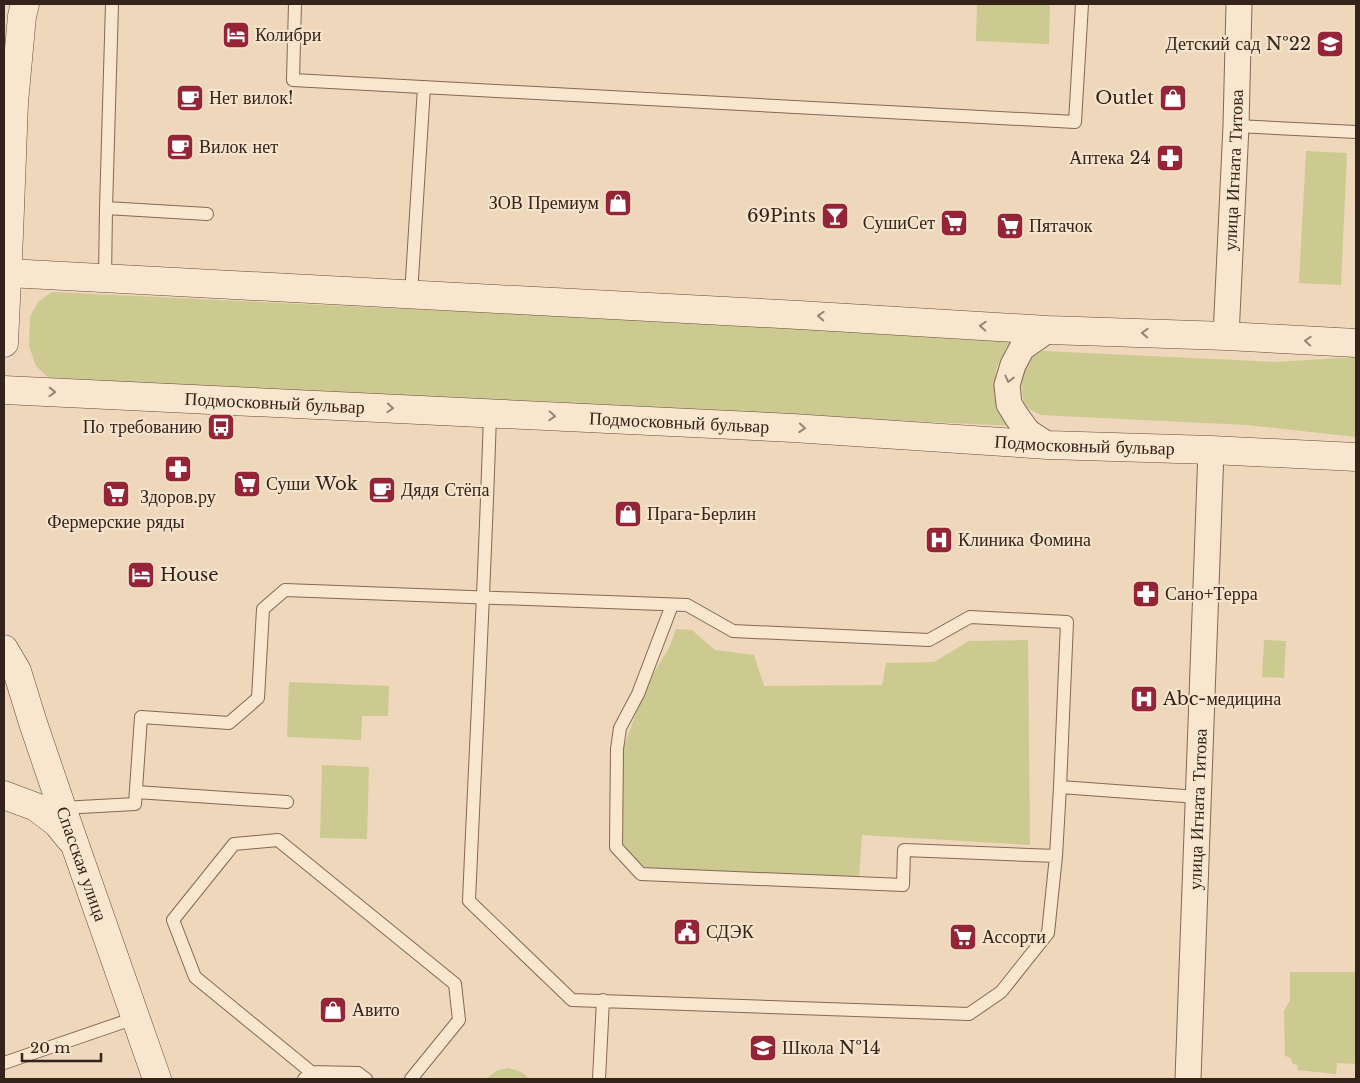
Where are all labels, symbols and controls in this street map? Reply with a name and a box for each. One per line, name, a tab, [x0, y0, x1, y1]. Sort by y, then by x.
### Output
hotel icon: Колибри	[221, 20, 251, 50]
place label: Колибри	[255, 24, 322, 46]
school or university icon: Детский сад №22	[1315, 29, 1345, 59]
place label: Детский сад №22	[1165, 33, 1311, 55]
cafe icon: Нет вилок!	[175, 83, 205, 113]
shop icon: Outlet	[1158, 83, 1188, 113]
place label: Нет вилок!	[209, 87, 293, 109]
place label: Outlet	[1095, 87, 1154, 109]
street label: улица Игната Титова	[1219, 89, 1248, 251]
cafe icon: Вилок нет	[165, 132, 195, 162]
place label: Вилок нет	[199, 136, 278, 158]
pharmacy icon: Аптека 24	[1155, 143, 1185, 173]
place label: Аптека 24	[1069, 147, 1151, 169]
shop icon: ЗОВ Премиум	[603, 188, 633, 218]
place label: ЗОВ Премиум	[489, 192, 599, 214]
bar icon: 69Pints	[820, 201, 850, 231]
place label: 69Pints	[747, 205, 816, 227]
supermarket icon: СушиСет	[939, 208, 969, 238]
supermarket icon: Пятачок	[995, 211, 1025, 241]
place label: СушиСет	[863, 212, 935, 234]
place label: Пятачок	[1029, 215, 1093, 237]
one-way arrow	[816, 311, 824, 322]
one-way arrow	[979, 320, 987, 331]
one-way arrow	[1141, 328, 1149, 339]
one-way arrow	[1303, 335, 1311, 346]
one-way arrow	[1004, 375, 1015, 384]
one-way arrow	[49, 387, 57, 398]
street label: Подмосковный бульвар	[184, 388, 365, 418]
one-way arrow	[386, 403, 394, 414]
street label: Подмосковный бульвар	[589, 407, 770, 438]
one-way arrow	[548, 411, 556, 422]
bus stop icon: По требованию	[206, 412, 236, 442]
place label: По требованию	[83, 416, 202, 438]
one-way arrow	[798, 423, 806, 434]
street label: Подмосковный бульвар	[994, 430, 1175, 460]
pharmacy icon: Здоров.ру	[163, 454, 193, 484]
supermarket icon: Суши Wok	[232, 469, 262, 499]
place label: Суши Wok	[266, 473, 358, 495]
cafe icon: Дядя Стёпа	[367, 475, 397, 505]
supermarket icon: Фермерские ряды	[101, 479, 131, 509]
place label: Дядя Стёпа	[401, 479, 489, 501]
place label: Здоров.ру	[140, 486, 216, 508]
shop icon: Прага-Берлин	[613, 499, 643, 529]
place label: Прага-Берлин	[647, 503, 756, 525]
place label: Фермерские ряды	[47, 511, 185, 533]
hospital icon: Клиника Фомина	[924, 525, 954, 555]
place label: Клиника Фомина	[958, 529, 1091, 551]
hotel icon: House	[126, 560, 156, 590]
place label: House	[160, 564, 218, 586]
pharmacy icon: Сано+Терра	[1131, 579, 1161, 609]
place label: Сано+Терра	[1165, 583, 1258, 605]
hospital icon: Abc-медицина	[1129, 684, 1159, 714]
place label: Abc-медицина	[1162, 688, 1281, 710]
street label: улица Игната Титова	[1184, 728, 1212, 890]
street label: Спасская улица	[51, 804, 112, 924]
public building icon: СДЭК	[672, 917, 702, 947]
place label: СДЭК	[706, 921, 755, 943]
supermarket icon: Ассорти	[948, 922, 978, 952]
place label: Ассорти	[982, 926, 1046, 948]
shop icon: Авито	[318, 995, 348, 1025]
place label: Авито	[352, 999, 400, 1021]
scale bar	[22, 1030, 101, 1062]
school or university icon: Школа №14	[748, 1033, 778, 1063]
place label: Школа №14	[782, 1037, 881, 1059]
text: 20 m	[30, 1038, 70, 1057]

